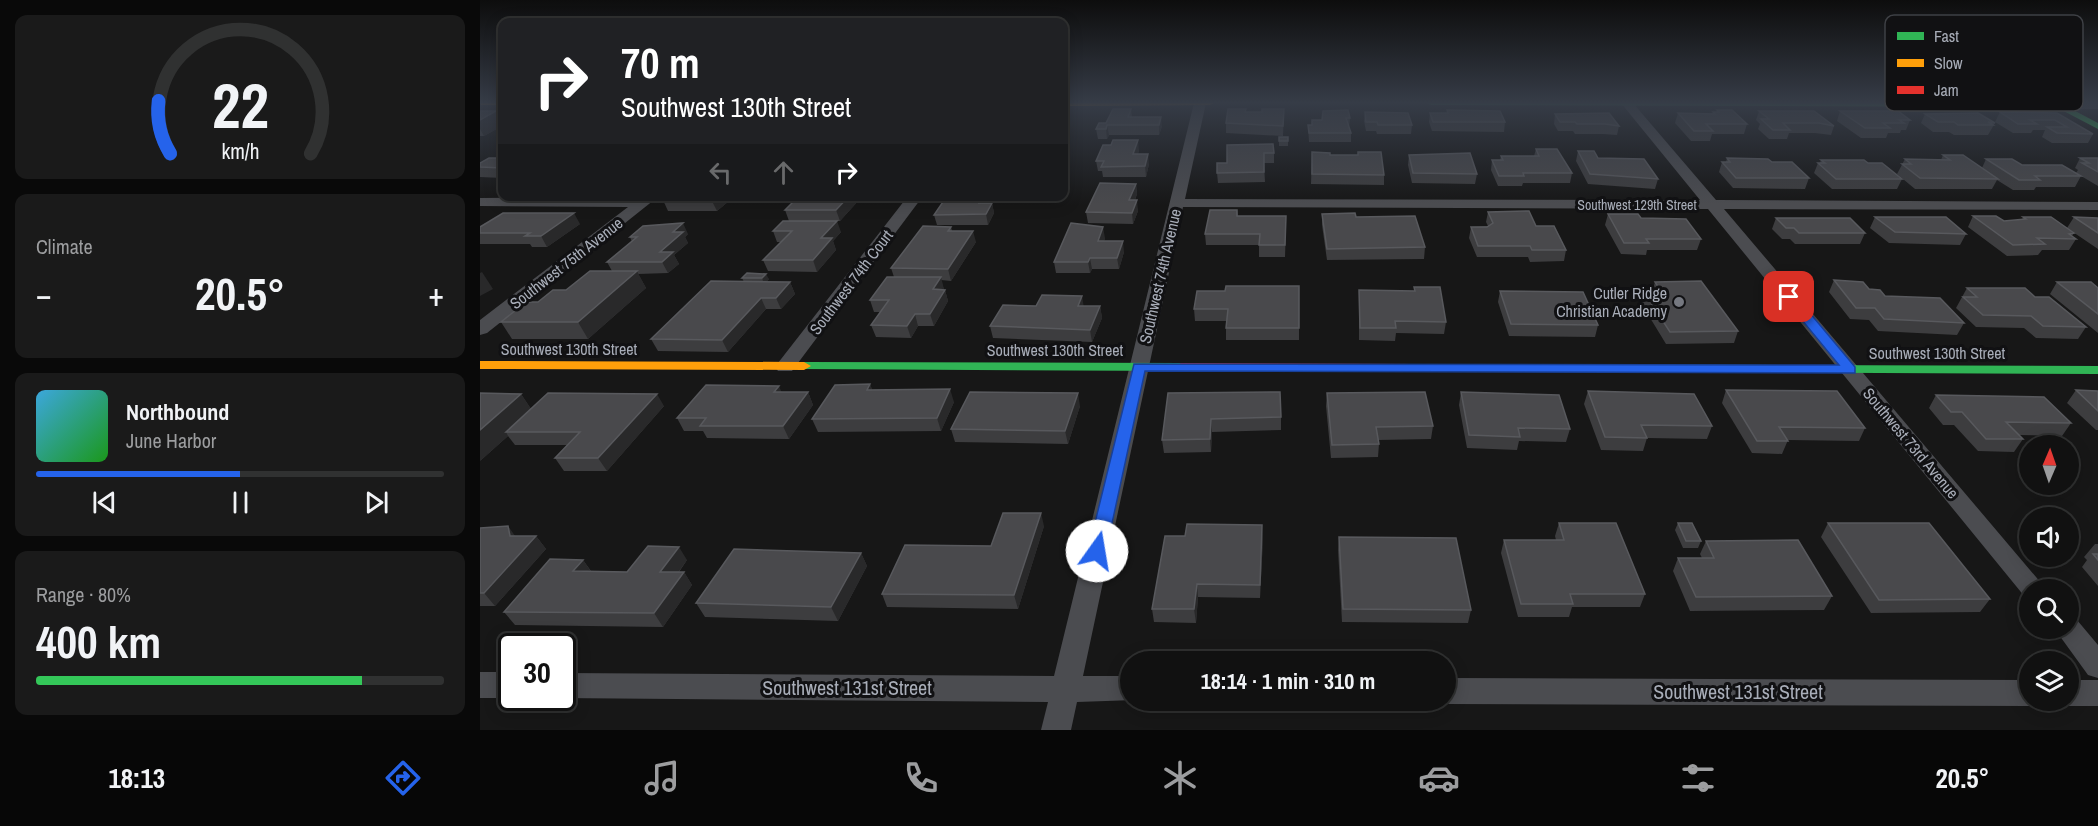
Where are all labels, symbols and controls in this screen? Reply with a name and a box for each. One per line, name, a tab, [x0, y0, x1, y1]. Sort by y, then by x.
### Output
legend	[1885, 15, 2083, 111]
text: Fast	[1934, 25, 1959, 47]
text: 70 m	[621, 35, 700, 91]
icon: right	[522, 42, 600, 120]
text: Slow	[1934, 52, 1963, 74]
text: 22	[212, 63, 268, 147]
text: Jam	[1934, 79, 1959, 101]
text: Southwest 130th Street	[621, 89, 851, 125]
text: km/h	[221, 137, 259, 166]
icon: left	[704, 156, 737, 189]
icon: ahead	[767, 156, 800, 189]
icon: right	[830, 156, 863, 189]
street label: Southwest 129th Street	[1577, 196, 1697, 214]
street label: Southwest 74th Avenue	[1134, 206, 1186, 346]
street label: Southwest 75th Avenue	[505, 212, 627, 314]
street label: Southwest 74th Court	[804, 225, 898, 339]
text: Climate	[36, 233, 93, 260]
text: 20.5°	[195, 263, 285, 324]
pin	[1763, 271, 1814, 322]
text: −	[36, 272, 52, 316]
text: +	[428, 272, 444, 316]
icon: arrive	[1772, 280, 1805, 313]
place label: Cutler Ridge Christian Academy	[1556, 282, 1667, 322]
marker: Cutler Ridge Christian Academy	[1672, 295, 1686, 309]
street label: Southwest 130th Street	[501, 338, 638, 360]
street label: Southwest 130th Street	[987, 339, 1124, 361]
street label: Southwest 130th Street	[1869, 342, 2006, 364]
street label: Southwest 73rd Avenue	[1858, 383, 1964, 503]
text: Northbound	[126, 397, 229, 427]
text: June Harbor	[126, 427, 216, 454]
north arrow	[2019, 435, 2079, 495]
map controls	[2019, 435, 2079, 711]
icon: previous	[88, 486, 121, 519]
icon: pause	[224, 486, 257, 519]
icon: next	[360, 486, 393, 519]
button: sound	[2019, 507, 2079, 567]
position arrow	[1065, 519, 1129, 583]
button: search	[2019, 579, 2079, 639]
text: Range · 80%	[36, 581, 131, 608]
text: 400 km	[36, 611, 161, 672]
speed limit sign: 30	[498, 633, 576, 711]
button: layers	[2019, 651, 2079, 711]
text: 18:14 · 1 min · 310 m	[1201, 666, 1375, 696]
street label: Southwest 131st Street	[762, 674, 932, 701]
street label: Southwest 131st Street	[1653, 678, 1823, 705]
icon: directions	[382, 757, 424, 799]
icon: music	[641, 757, 683, 799]
icon: phone	[900, 757, 942, 799]
icon: climate	[1159, 757, 1201, 799]
icon: car	[1418, 757, 1460, 799]
icon: filters	[1677, 757, 1719, 799]
text: 18:13	[108, 760, 165, 796]
text: 20.5°	[1936, 760, 1989, 796]

